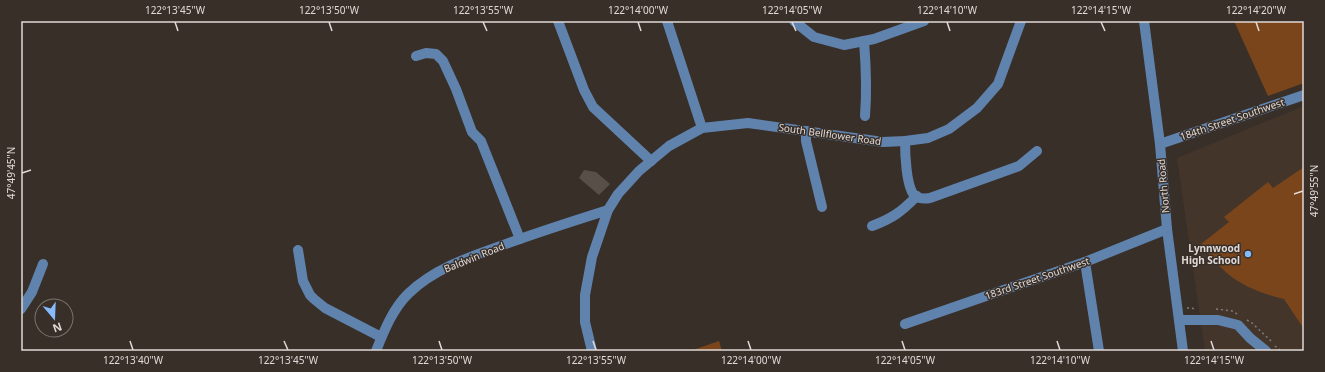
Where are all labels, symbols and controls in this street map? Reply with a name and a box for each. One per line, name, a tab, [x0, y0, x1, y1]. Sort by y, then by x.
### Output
text: 122°13'45"W	[145, 3, 206, 17]
text: 122°13'50"W	[299, 3, 360, 17]
text: 122°13'55"W	[453, 3, 514, 17]
text: 122°14'00"W	[608, 3, 669, 17]
text: 122°14'05"W	[762, 3, 823, 17]
text: 122°14'10"W	[917, 3, 978, 17]
text: 122°14'15"W	[1071, 3, 1132, 17]
text: 122°14'20"W	[1226, 3, 1287, 17]
street label: 184th Street Southwest	[1178, 94, 1286, 143]
street label: South Bellflower Road	[778, 120, 882, 148]
text: 47°49'45"N	[4, 147, 18, 199]
street label: North Road	[1154, 158, 1172, 214]
text: 47°49'55"N	[1307, 165, 1321, 217]
street label: Baldwin Road	[442, 239, 506, 275]
place label: Lynnwood High School	[1181, 241, 1240, 267]
marker: Lynnwood High School	[1243, 249, 1253, 259]
street label: 183rd Street Southwest	[983, 253, 1092, 302]
north arrow	[34, 298, 74, 338]
text: N	[51, 319, 64, 336]
text: 122°13'40"W	[103, 353, 164, 367]
text: 122°13'45"W	[258, 353, 319, 367]
text: 122°13'50"W	[412, 353, 473, 367]
text: 122°13'55"W	[566, 353, 627, 367]
text: 122°14'00"W	[721, 353, 782, 367]
text: 122°14'05"W	[875, 353, 936, 367]
text: 122°14'10"W	[1030, 353, 1091, 367]
text: 122°14'15"W	[1184, 353, 1245, 367]

